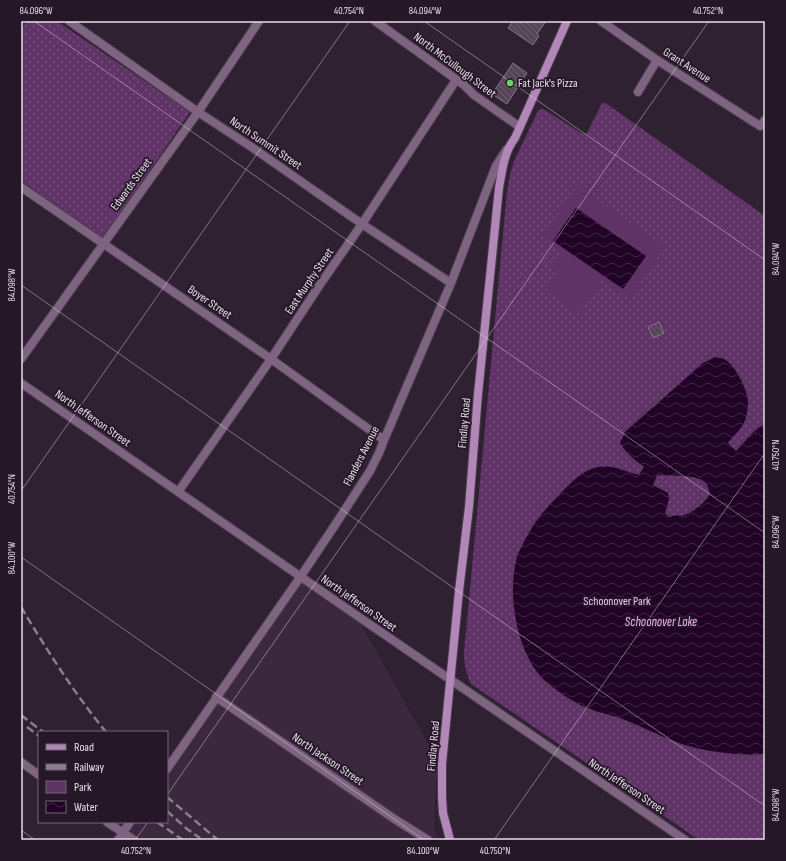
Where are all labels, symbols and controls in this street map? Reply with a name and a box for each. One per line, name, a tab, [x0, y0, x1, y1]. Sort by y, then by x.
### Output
text: 84.096°W	[19, 5, 53, 17]
text: 40.754°N	[334, 5, 364, 17]
text: 84.094°W	[409, 5, 442, 17]
text: 40.752°N	[693, 5, 723, 17]
street label: North McCullough Street	[410, 29, 499, 102]
street label: Grant Avenue	[660, 44, 714, 87]
place label: Fat Jack's Pizza	[518, 76, 578, 91]
marker: Fat Jack's Pizza	[505, 78, 515, 88]
street label: North Summit Street	[227, 114, 305, 173]
street label: Edwards Street	[107, 155, 156, 213]
text: 84.094°W	[770, 242, 782, 275]
street label: East Murphy Street	[282, 245, 337, 317]
text: 84.098°W	[6, 268, 18, 301]
street label: Boyer Street	[185, 282, 235, 323]
street label: North Jefferson Street	[52, 387, 134, 450]
street label: Findlay Road	[455, 397, 474, 449]
street label: Flanders Avenue	[340, 424, 383, 489]
text: 40.750°N	[770, 440, 782, 470]
text: 40.754°N	[6, 474, 18, 504]
text: 84.096°W	[770, 515, 782, 549]
text: 84.100°W	[6, 541, 18, 574]
street label: North Jefferson Street	[318, 572, 400, 635]
park label: Schoonover Park	[583, 594, 651, 609]
water label: Schoonover Lake	[625, 614, 697, 630]
street label: Findlay Road	[424, 720, 443, 772]
street label: North Jackson Street	[289, 730, 367, 789]
legend	[38, 731, 168, 823]
text: Road	[74, 740, 94, 755]
street label: North Jefferson Street	[586, 755, 668, 818]
text: Railway	[74, 760, 105, 775]
text: Park	[74, 780, 92, 795]
text: 84.098°W	[770, 788, 782, 821]
text: Water	[74, 800, 98, 815]
text: 40.752°N	[121, 845, 151, 857]
text: 84.100°W	[407, 845, 440, 857]
text: 40.750°N	[480, 845, 510, 857]

